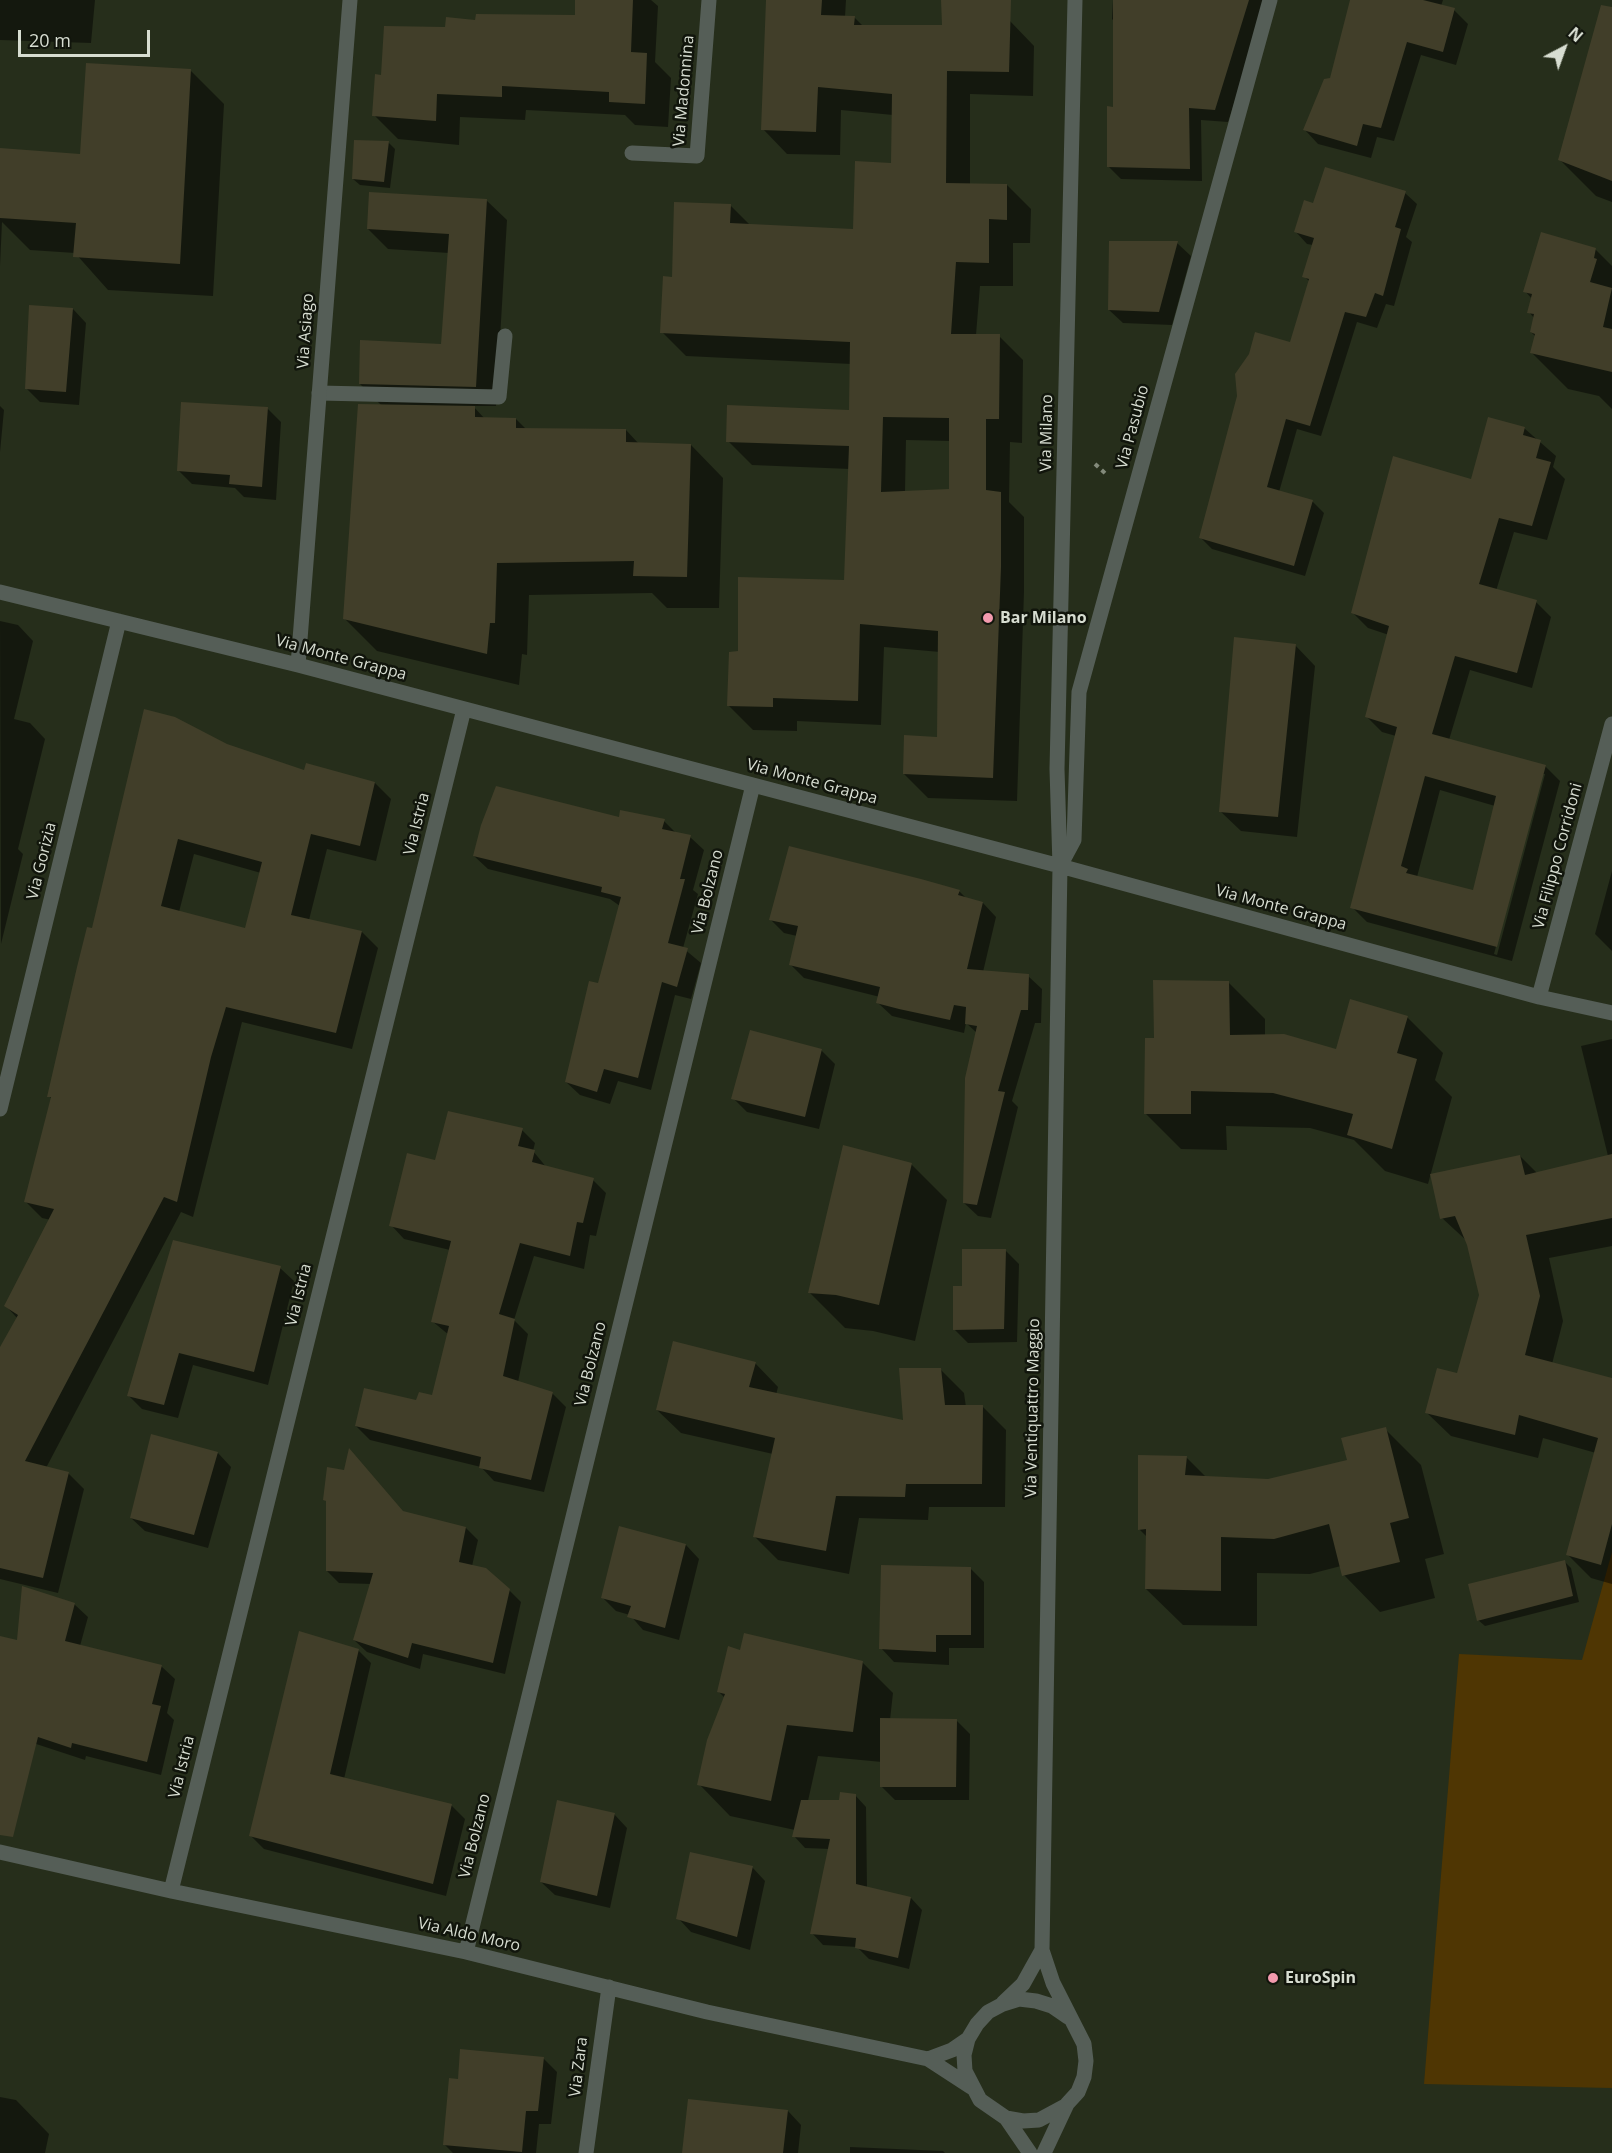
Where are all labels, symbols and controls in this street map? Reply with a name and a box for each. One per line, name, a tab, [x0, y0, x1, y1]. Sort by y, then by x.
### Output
scale bar	[21, 18, 153, 56]
north arrow	[1534, 18, 1594, 78]
text: N	[1564, 22, 1588, 47]
text: 20 m	[29, 28, 71, 52]
street label: Via Madonnina	[670, 35, 698, 147]
street label: Via Asiago	[294, 293, 318, 369]
street label: Via Pasubio	[1113, 383, 1153, 471]
street label: Via Milano	[1037, 394, 1057, 472]
place label: Bar Milano	[1000, 608, 1087, 628]
marker: Bar Milano	[981, 611, 995, 625]
street label: Via Monte Grappa	[273, 631, 409, 685]
street label: Via Monte Grappa	[744, 755, 880, 809]
street label: Via Filippo Corridoni	[1529, 781, 1587, 931]
street label: Via Istria	[400, 791, 434, 857]
street label: Via Gorizia	[23, 820, 61, 902]
street label: Via Bolzano	[688, 848, 728, 936]
street label: Via Monte Grappa	[1213, 881, 1349, 935]
street label: Via Istria	[282, 1262, 316, 1328]
street label: Via Ventiquattro Maggio	[1022, 1318, 1044, 1498]
street label: Via Bolzano	[571, 1320, 611, 1408]
street label: Via Istria	[165, 1734, 199, 1800]
street label: Via Bolzano	[455, 1792, 495, 1880]
street label: Via Aldo Moro	[416, 1914, 522, 1956]
place label: EuroSpin	[1285, 1968, 1356, 1988]
marker: EuroSpin	[1266, 1971, 1280, 1985]
street label: Via Zara	[566, 2036, 592, 2098]

